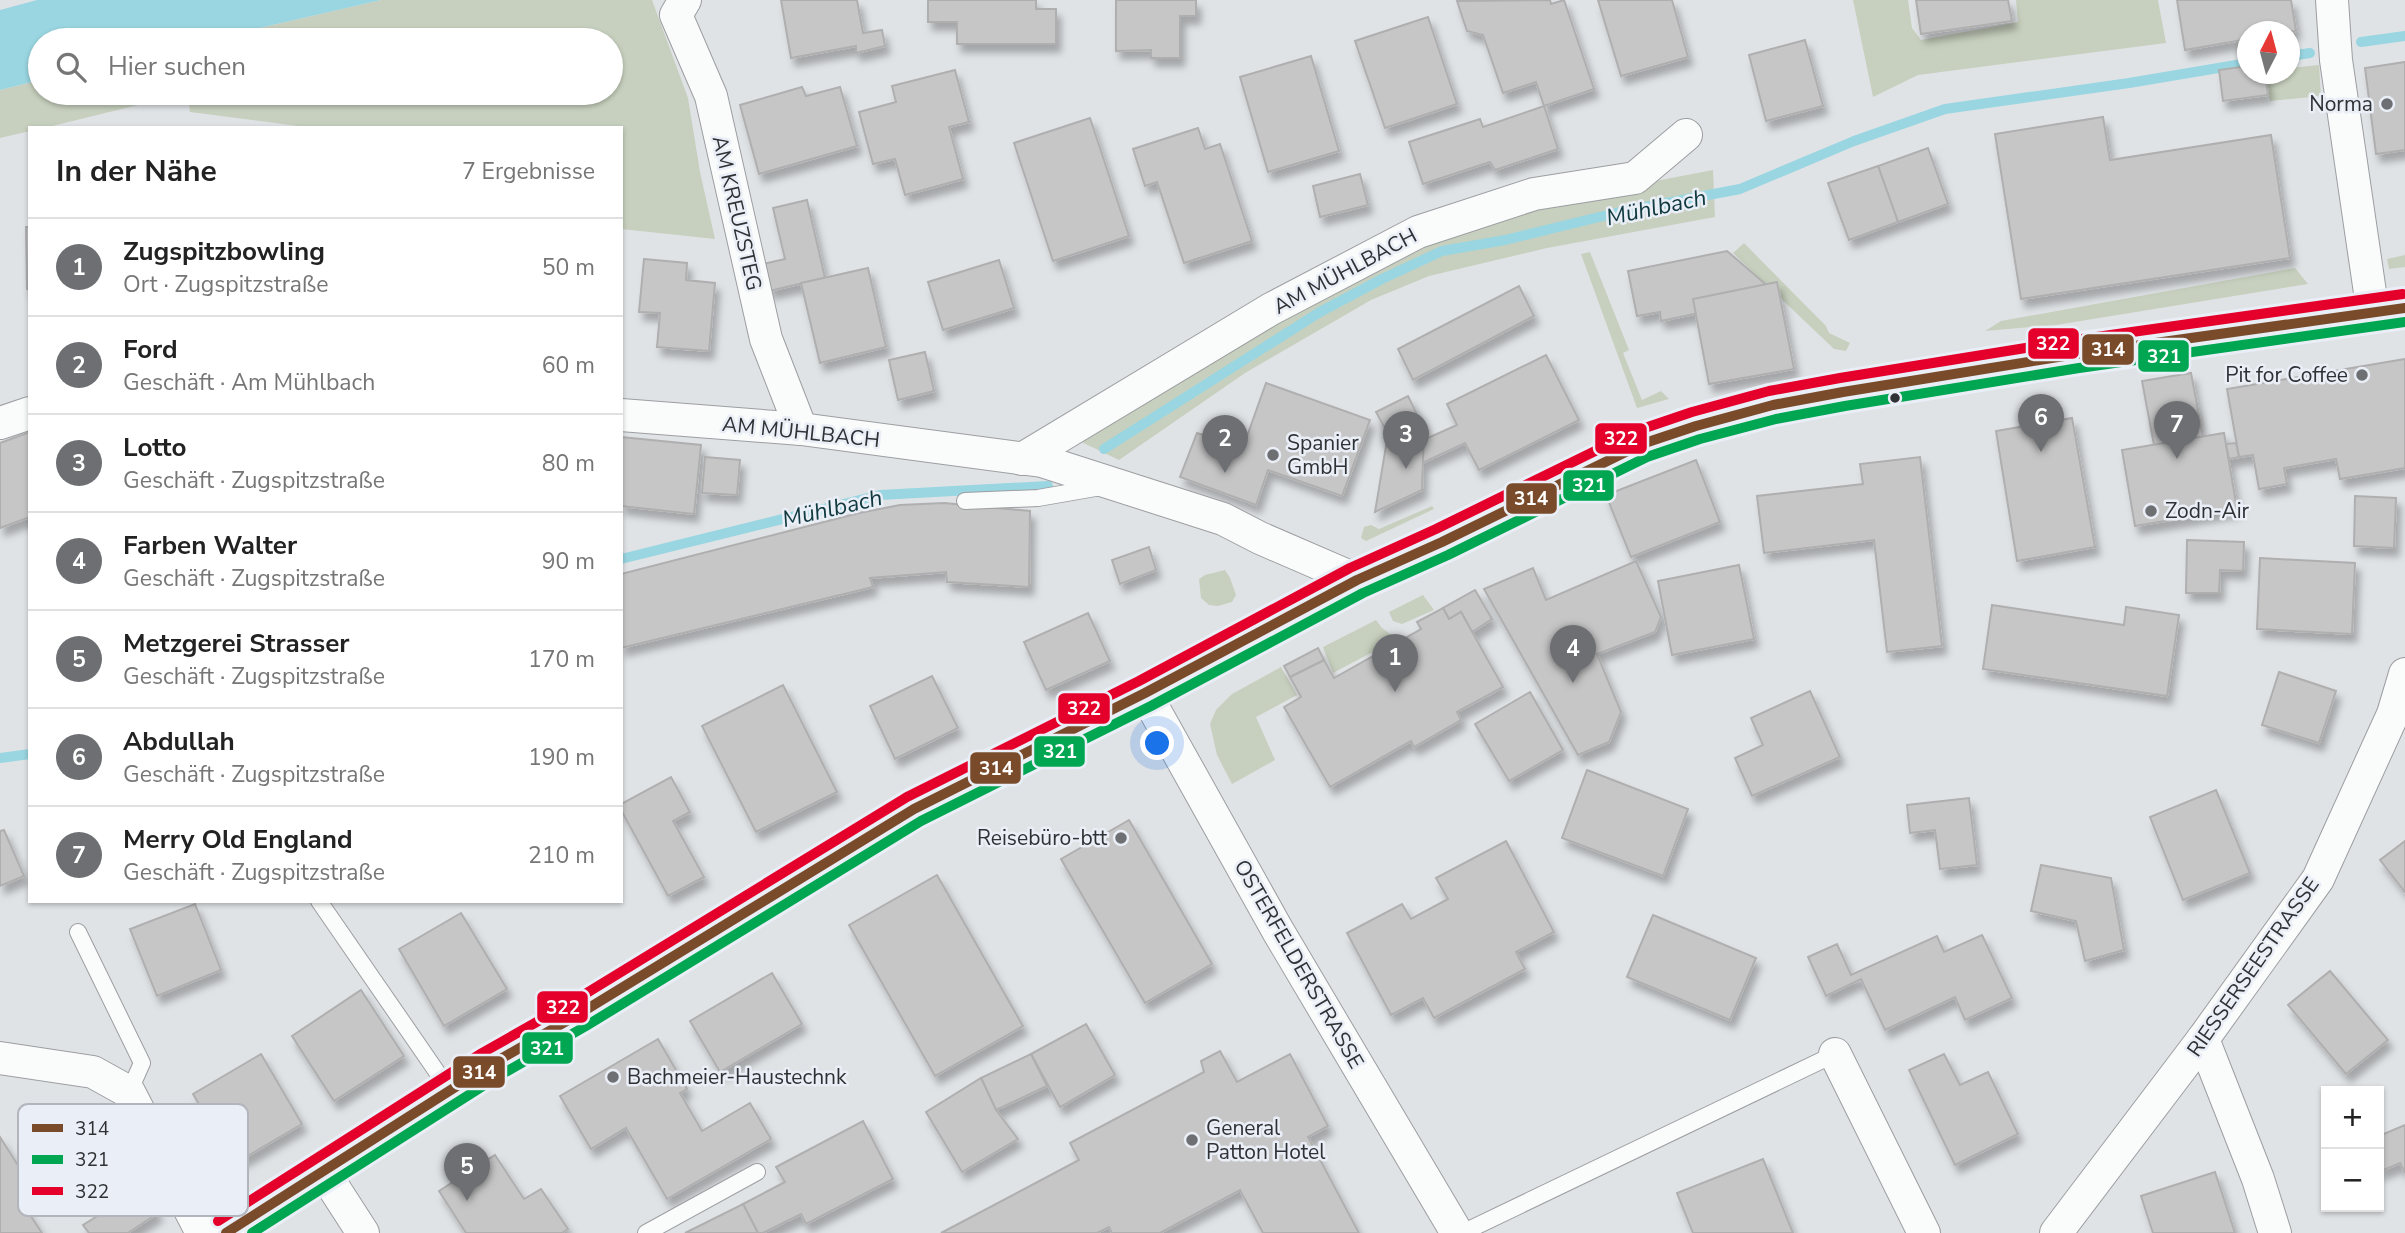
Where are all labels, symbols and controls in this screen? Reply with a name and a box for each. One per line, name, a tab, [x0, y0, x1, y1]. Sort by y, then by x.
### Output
north arrow	[2237, 21, 2300, 84]
search box	[28, 28, 623, 105]
icon: search	[52, 48, 90, 86]
text: Hier suchen	[108, 49, 246, 84]
place label: Norma	[2309, 90, 2373, 118]
marker: Norma	[2379, 96, 2395, 112]
street label: AM KREUZSTEG	[706, 133, 768, 293]
text: In der Nähe	[56, 151, 217, 192]
text: 7 Ergebnisse	[462, 156, 595, 187]
water label: Mühlbach	[1603, 182, 1709, 233]
street label: AM MÜHLBACH	[1268, 221, 1422, 321]
text: Zugspitzbowling	[123, 234, 325, 269]
text: 1	[72, 252, 86, 283]
text: 50 m	[542, 252, 595, 283]
text: Ort · Zugspitzstraße	[123, 269, 328, 300]
line badge: 322	[2027, 327, 2080, 360]
text: 322	[2036, 331, 2070, 357]
text: Ford	[123, 332, 178, 367]
line badge: 314	[2081, 333, 2135, 366]
text: 314	[2091, 337, 2125, 363]
line badge: 321	[2137, 339, 2190, 373]
text: 321	[2147, 344, 2181, 370]
text: 2	[72, 350, 86, 381]
text: 60 m	[542, 350, 595, 381]
place label: Pit for Coffee	[2225, 361, 2348, 389]
text: Geschäft · Am Mühlbach	[123, 367, 375, 398]
marker: Pit for Coffee	[2354, 367, 2370, 383]
unlabelled marker	[1888, 391, 1902, 405]
pin: 6	[2018, 394, 2064, 452]
pin: 7	[2154, 401, 2200, 459]
street label: AM MÜHLBACH	[721, 410, 881, 454]
pin: 3	[1383, 411, 1429, 469]
pin: 2	[1202, 415, 1248, 473]
line badge: 322	[1594, 422, 1648, 455]
text: 322	[1604, 426, 1638, 452]
place label: Spanier GmbH	[1287, 429, 1359, 481]
text: Lotto	[123, 430, 186, 465]
marker: Spanier GmbH	[1265, 447, 1281, 463]
text: 3	[72, 448, 86, 479]
text: 80 m	[542, 448, 595, 479]
text: Geschäft · Zugspitzstraße	[123, 465, 385, 496]
line badge: 321	[1562, 469, 1615, 502]
text: 321	[1572, 473, 1606, 499]
water label: Mühlbach	[779, 482, 885, 535]
line badge: 314	[1505, 482, 1558, 515]
text: 314	[1514, 486, 1548, 512]
place label: Zodn-Air	[2165, 497, 2250, 525]
marker: Zodn-Air	[2143, 503, 2159, 519]
text: Farben Walter	[123, 528, 297, 563]
text: 4	[72, 546, 86, 577]
text: 90 m	[542, 546, 595, 577]
text: Geschäft · Zugspitzstraße	[123, 563, 385, 594]
pin: 4	[1550, 625, 1596, 683]
text: Metzgerei Strasser	[123, 626, 349, 661]
pin: 1	[1372, 634, 1418, 692]
text: 5	[72, 644, 86, 675]
text: 170 m	[528, 644, 595, 675]
text: Geschäft · Zugspitzstraße	[123, 661, 385, 692]
line badge: 322	[1057, 692, 1111, 725]
text: 322	[1067, 696, 1101, 722]
text: Abdullah	[123, 724, 235, 759]
your location	[1140, 726, 1174, 760]
line badge: 321	[1033, 735, 1086, 768]
text: 321	[1043, 739, 1077, 765]
text: 6	[72, 742, 86, 773]
text: 190 m	[528, 742, 595, 773]
line badge: 314	[969, 751, 1022, 785]
text: 314	[979, 756, 1013, 782]
text: Geschäft · Zugspitzstraße	[123, 759, 385, 790]
text: Merry Old England	[123, 822, 352, 857]
place label: Reisebüro-btt	[977, 824, 1108, 852]
marker: Reisebüro-btt	[1113, 830, 1129, 846]
text: 7	[72, 840, 86, 871]
text: 210 m	[528, 840, 595, 871]
street label: OSTERFELDERSTRASSE	[1228, 854, 1370, 1074]
text: Geschäft · Zugspitzstraße	[123, 857, 385, 888]
street label: RIESSERSEESTRASSE	[2180, 872, 2326, 1062]
line badge: 322	[536, 990, 589, 1024]
text: 322	[546, 995, 580, 1021]
line badge: 321	[521, 1031, 574, 1065]
text: 321	[530, 1036, 564, 1062]
line badge: 314	[452, 1055, 506, 1089]
text: 314	[462, 1060, 496, 1086]
place label: Bachmeier-Haustechnk	[627, 1063, 847, 1091]
marker: Bachmeier-Haustechnk	[605, 1069, 621, 1085]
map controls	[2321, 1086, 2384, 1212]
button: +	[2321, 1086, 2384, 1149]
legend	[18, 1104, 248, 1216]
place label: General Patton Hotel	[1206, 1114, 1326, 1166]
text: 314	[75, 1116, 109, 1142]
marker: General Patton Hotel	[1184, 1132, 1200, 1148]
pin: 5	[444, 1143, 490, 1201]
text: 321	[75, 1147, 109, 1173]
button: −	[2321, 1149, 2384, 1212]
text: 322	[75, 1179, 109, 1205]

